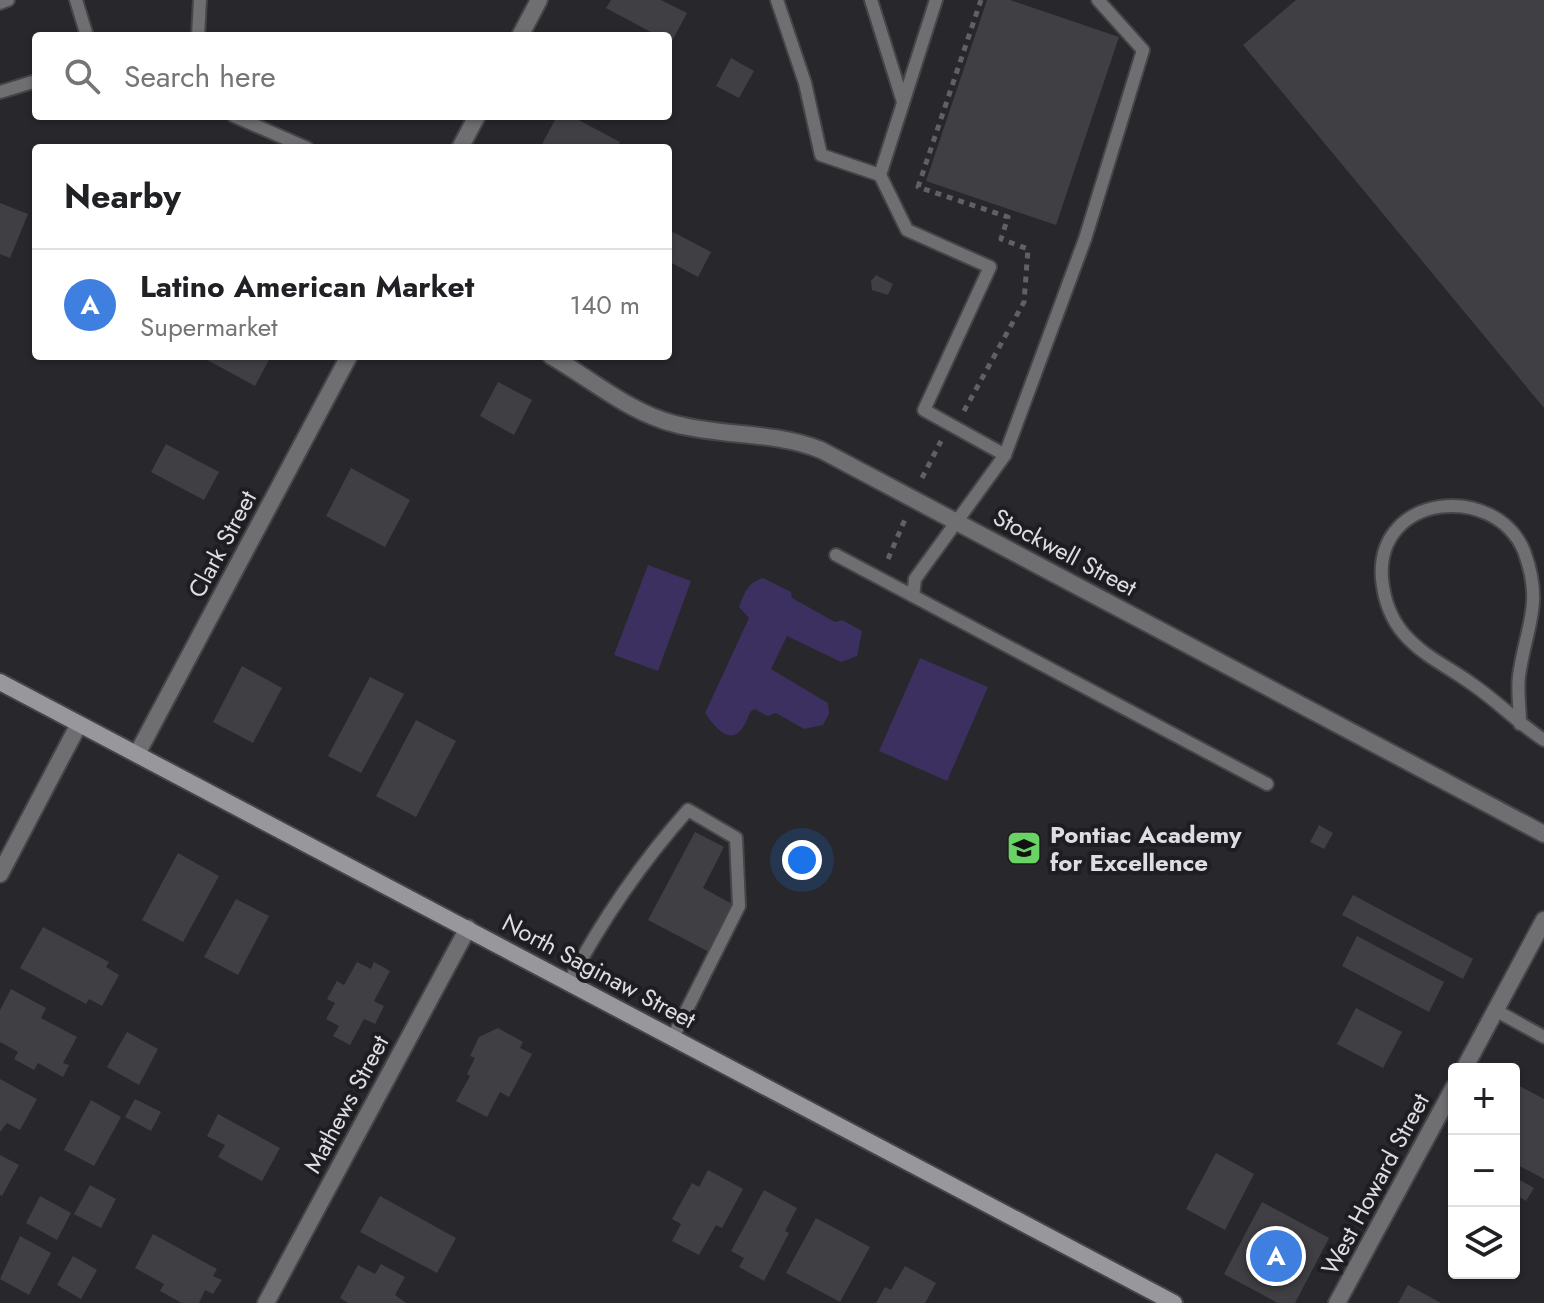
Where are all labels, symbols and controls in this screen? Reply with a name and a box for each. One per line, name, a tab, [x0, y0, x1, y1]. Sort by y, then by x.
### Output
search box	[32, 32, 672, 120]
icon: search	[60, 54, 104, 98]
text: Search here	[124, 55, 276, 98]
text: Nearby	[64, 172, 181, 221]
text: Latino American Market	[140, 265, 474, 308]
text: A	[80, 286, 100, 324]
text: 140 m	[569, 286, 640, 324]
text: Supermarket	[140, 308, 277, 346]
street label: Clark Street	[179, 484, 265, 604]
street label: Stockwell Street	[987, 499, 1143, 605]
place label: Pontiac Academy for Excellence	[1050, 817, 1242, 880]
school or university icon: Pontiac Academy for Excellence	[1005, 829, 1043, 867]
your location	[782, 840, 822, 880]
street label: North Saginaw Street	[496, 905, 702, 1037]
street label: Mathews Street	[295, 1029, 397, 1179]
map controls	[1448, 1063, 1520, 1279]
button: +	[1448, 1063, 1520, 1135]
street label: West Howard Street	[1312, 1087, 1438, 1281]
button: −	[1448, 1135, 1520, 1207]
button: layers	[1448, 1207, 1520, 1279]
pin: A	[1250, 1226, 1302, 1286]

